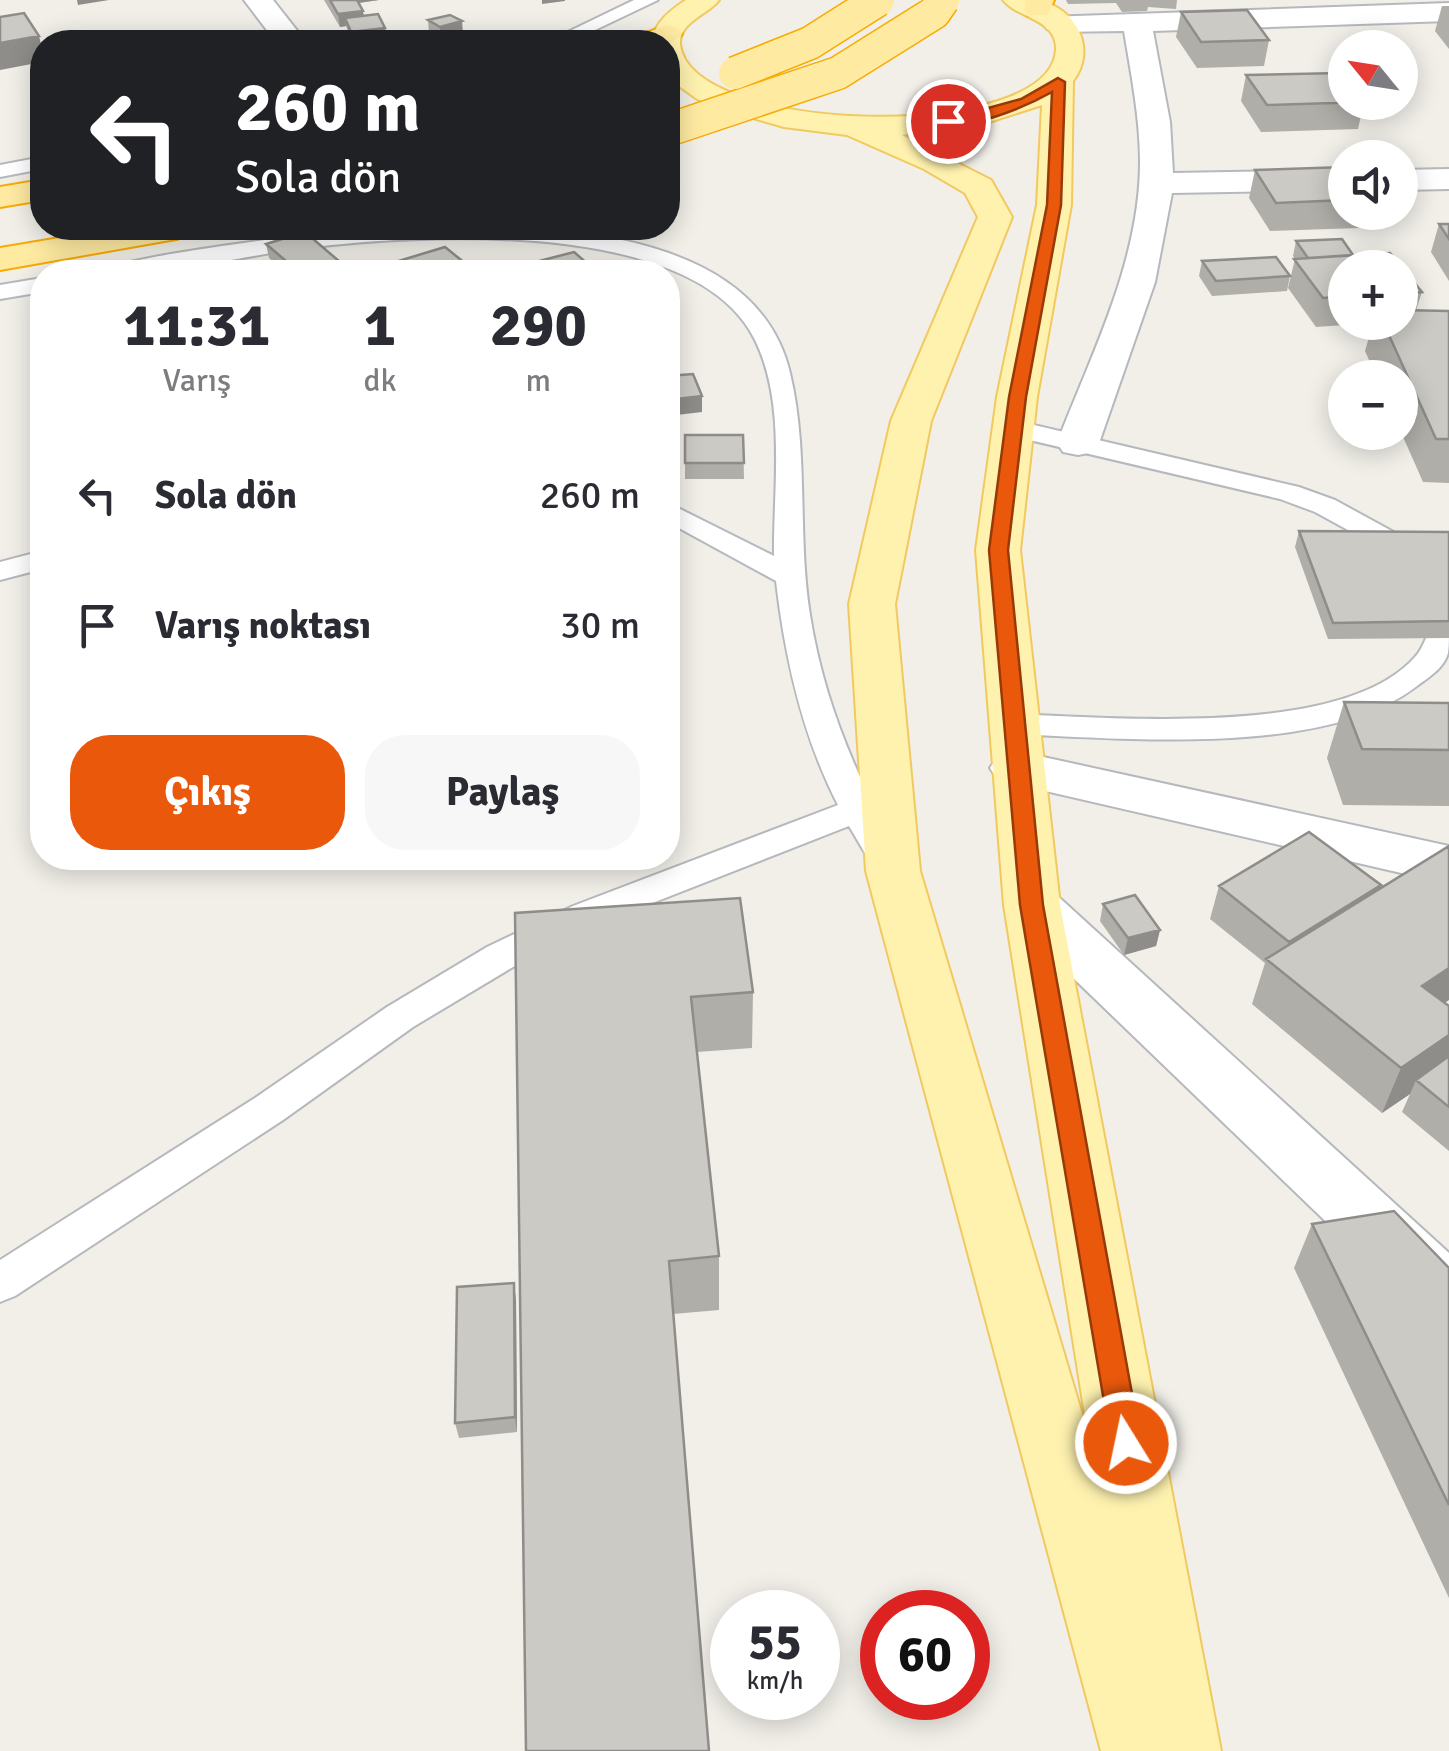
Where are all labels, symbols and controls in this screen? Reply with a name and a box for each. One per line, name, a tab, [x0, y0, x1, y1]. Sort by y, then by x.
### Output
north arrow	[1328, 30, 1418, 120]
map controls	[1328, 30, 1418, 450]
text: 260 m	[235, 64, 420, 150]
icon: left	[70, 70, 200, 200]
pin	[906, 79, 991, 164]
icon: arrive	[921, 94, 976, 149]
button: sound	[1328, 140, 1418, 230]
text: Sola dön	[235, 150, 401, 205]
button: +	[1328, 250, 1418, 340]
text: 11:31	[123, 289, 270, 363]
text: 1	[364, 289, 396, 363]
text: 290	[490, 289, 587, 363]
button: −	[1328, 360, 1418, 450]
text: Varış	[163, 361, 231, 400]
text: dk	[364, 361, 397, 400]
text: m	[526, 361, 551, 400]
icon: left	[70, 468, 125, 523]
text: Sola dön	[155, 472, 297, 519]
text: 260 m	[540, 472, 640, 519]
icon: arrive	[70, 598, 125, 653]
text: Varış noktası	[155, 602, 371, 649]
text: 30 m	[560, 602, 640, 649]
button: Çıkış	[70, 735, 345, 850]
button: Paylaş	[365, 735, 640, 850]
position arrow	[1074, 1391, 1178, 1495]
speed limit sign: 60	[860, 1590, 990, 1720]
text: 55	[748, 1612, 802, 1674]
text: km/h	[747, 1665, 803, 1696]

